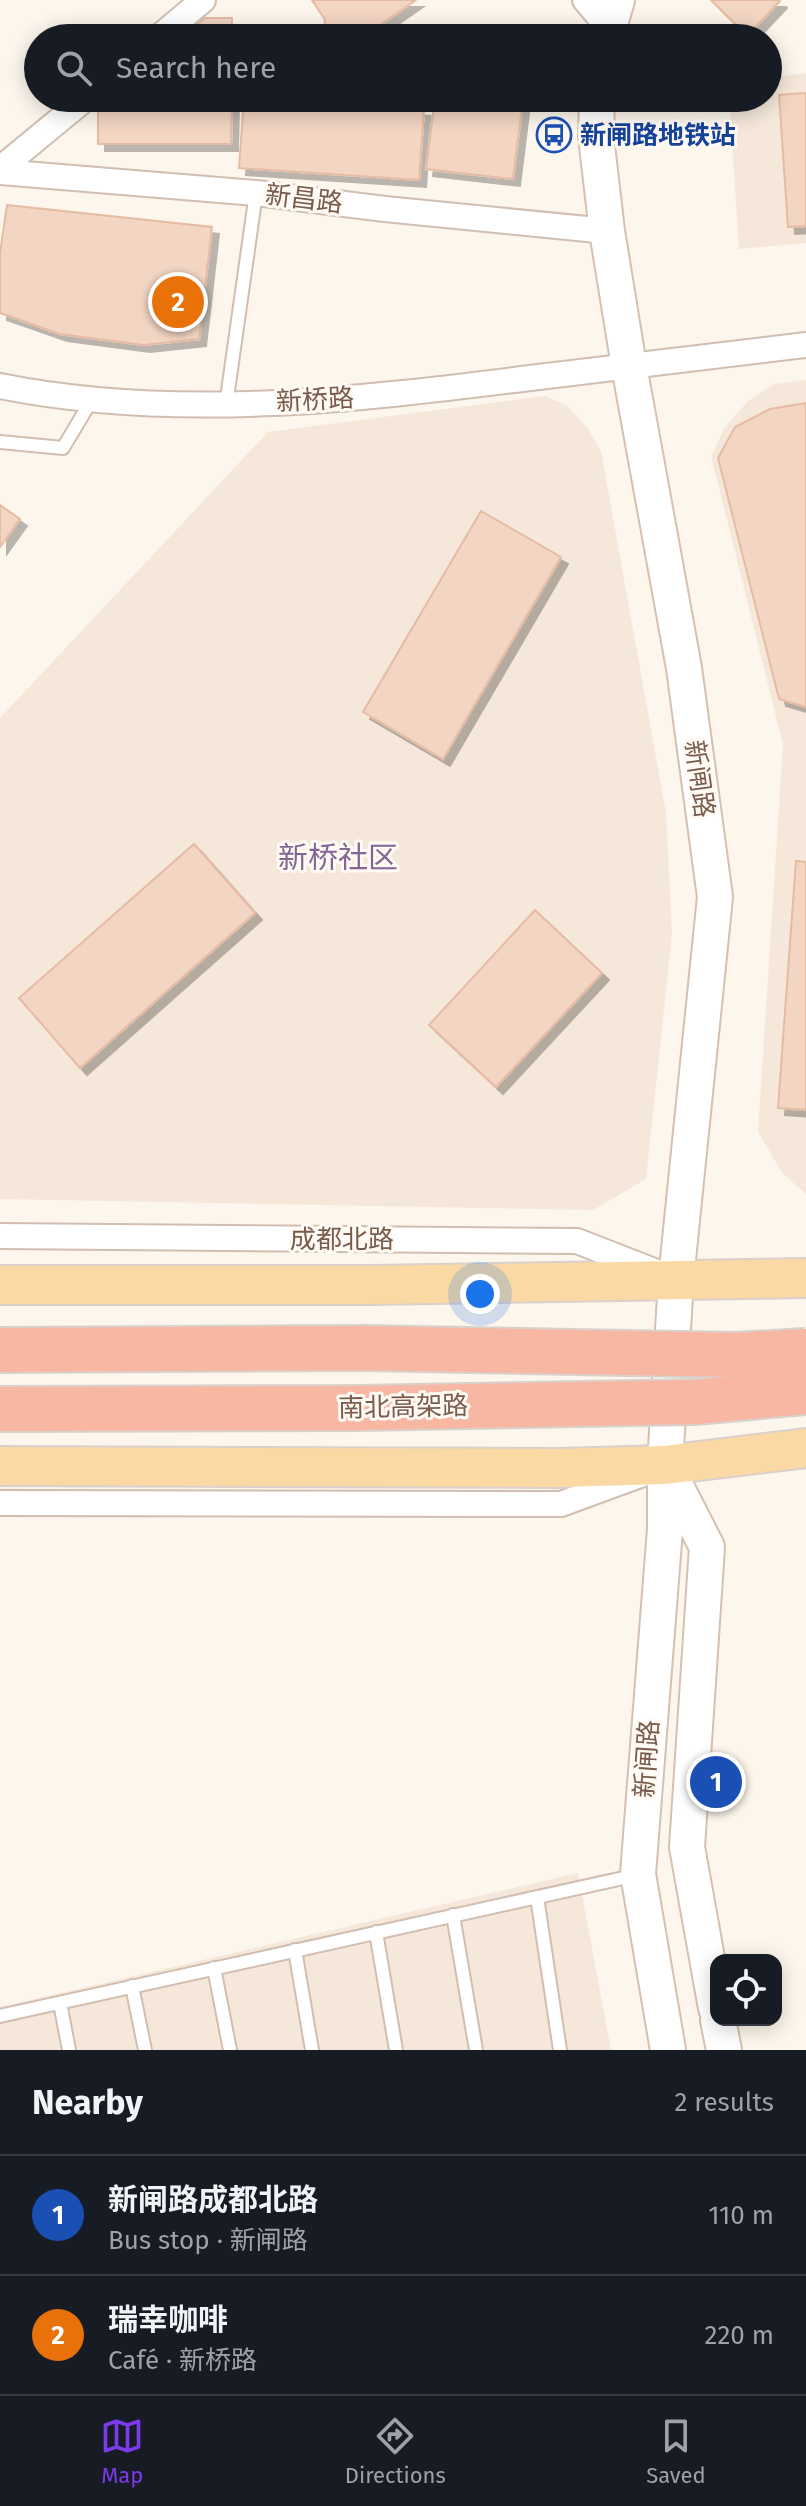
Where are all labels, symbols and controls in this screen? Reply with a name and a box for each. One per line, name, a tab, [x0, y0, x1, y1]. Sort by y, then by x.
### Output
search box	[24, 24, 782, 112]
icon: search	[52, 46, 96, 90]
text: Search here	[116, 50, 276, 86]
bus stop icon: 新闸路地铁站	[535, 116, 573, 154]
place label: 新闸路地铁站	[580, 120, 736, 151]
street label: 新昌路	[263, 179, 345, 219]
pin: 2	[152, 272, 204, 332]
street label: 新桥路	[275, 382, 355, 418]
street label: 新闸路	[678, 738, 720, 820]
district label: 新桥社区	[278, 840, 398, 876]
street label: 成都北路	[290, 1224, 394, 1255]
your location	[460, 1274, 500, 1314]
street label: 南北高架路	[338, 1390, 468, 1424]
street label: 新闸路	[629, 1719, 665, 1799]
pin: 1	[690, 1752, 742, 1812]
map controls	[710, 1954, 782, 2026]
button: locate	[710, 1954, 782, 2026]
text: Nearby	[32, 2082, 143, 2123]
text: 2 results	[674, 2087, 774, 2118]
text: 新闸路成都北路	[108, 2182, 318, 2218]
text: 1	[52, 2200, 64, 2231]
text: 110 m	[708, 2200, 774, 2231]
text: Bus stop · 新闸路	[108, 2225, 308, 2256]
text: 瑞幸咖啡	[108, 2302, 228, 2338]
text: 2	[51, 2320, 65, 2351]
text: 220 m	[705, 2320, 774, 2351]
text: Café · 新桥路	[108, 2345, 257, 2376]
tab: Map	[100, 2414, 144, 2489]
tab: Directions	[345, 2414, 446, 2489]
tab: Saved	[646, 2414, 706, 2489]

